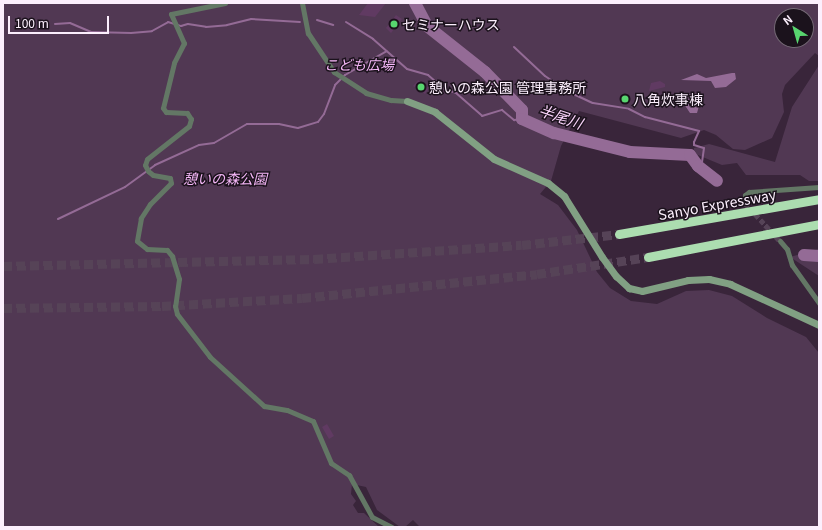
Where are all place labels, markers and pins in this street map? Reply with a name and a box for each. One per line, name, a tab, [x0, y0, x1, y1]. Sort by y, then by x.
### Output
place label: セミナーハウス	[402, 16, 500, 32]
marker: セミナーハウス	[389, 19, 399, 29]
place label: 憩いの森公園 管理事務所	[429, 79, 586, 95]
marker: 憩いの森公園 管理事務所	[416, 82, 426, 92]
place label: 八角炊事棟	[633, 91, 703, 107]
marker: 八角炊事棟	[620, 94, 630, 104]

